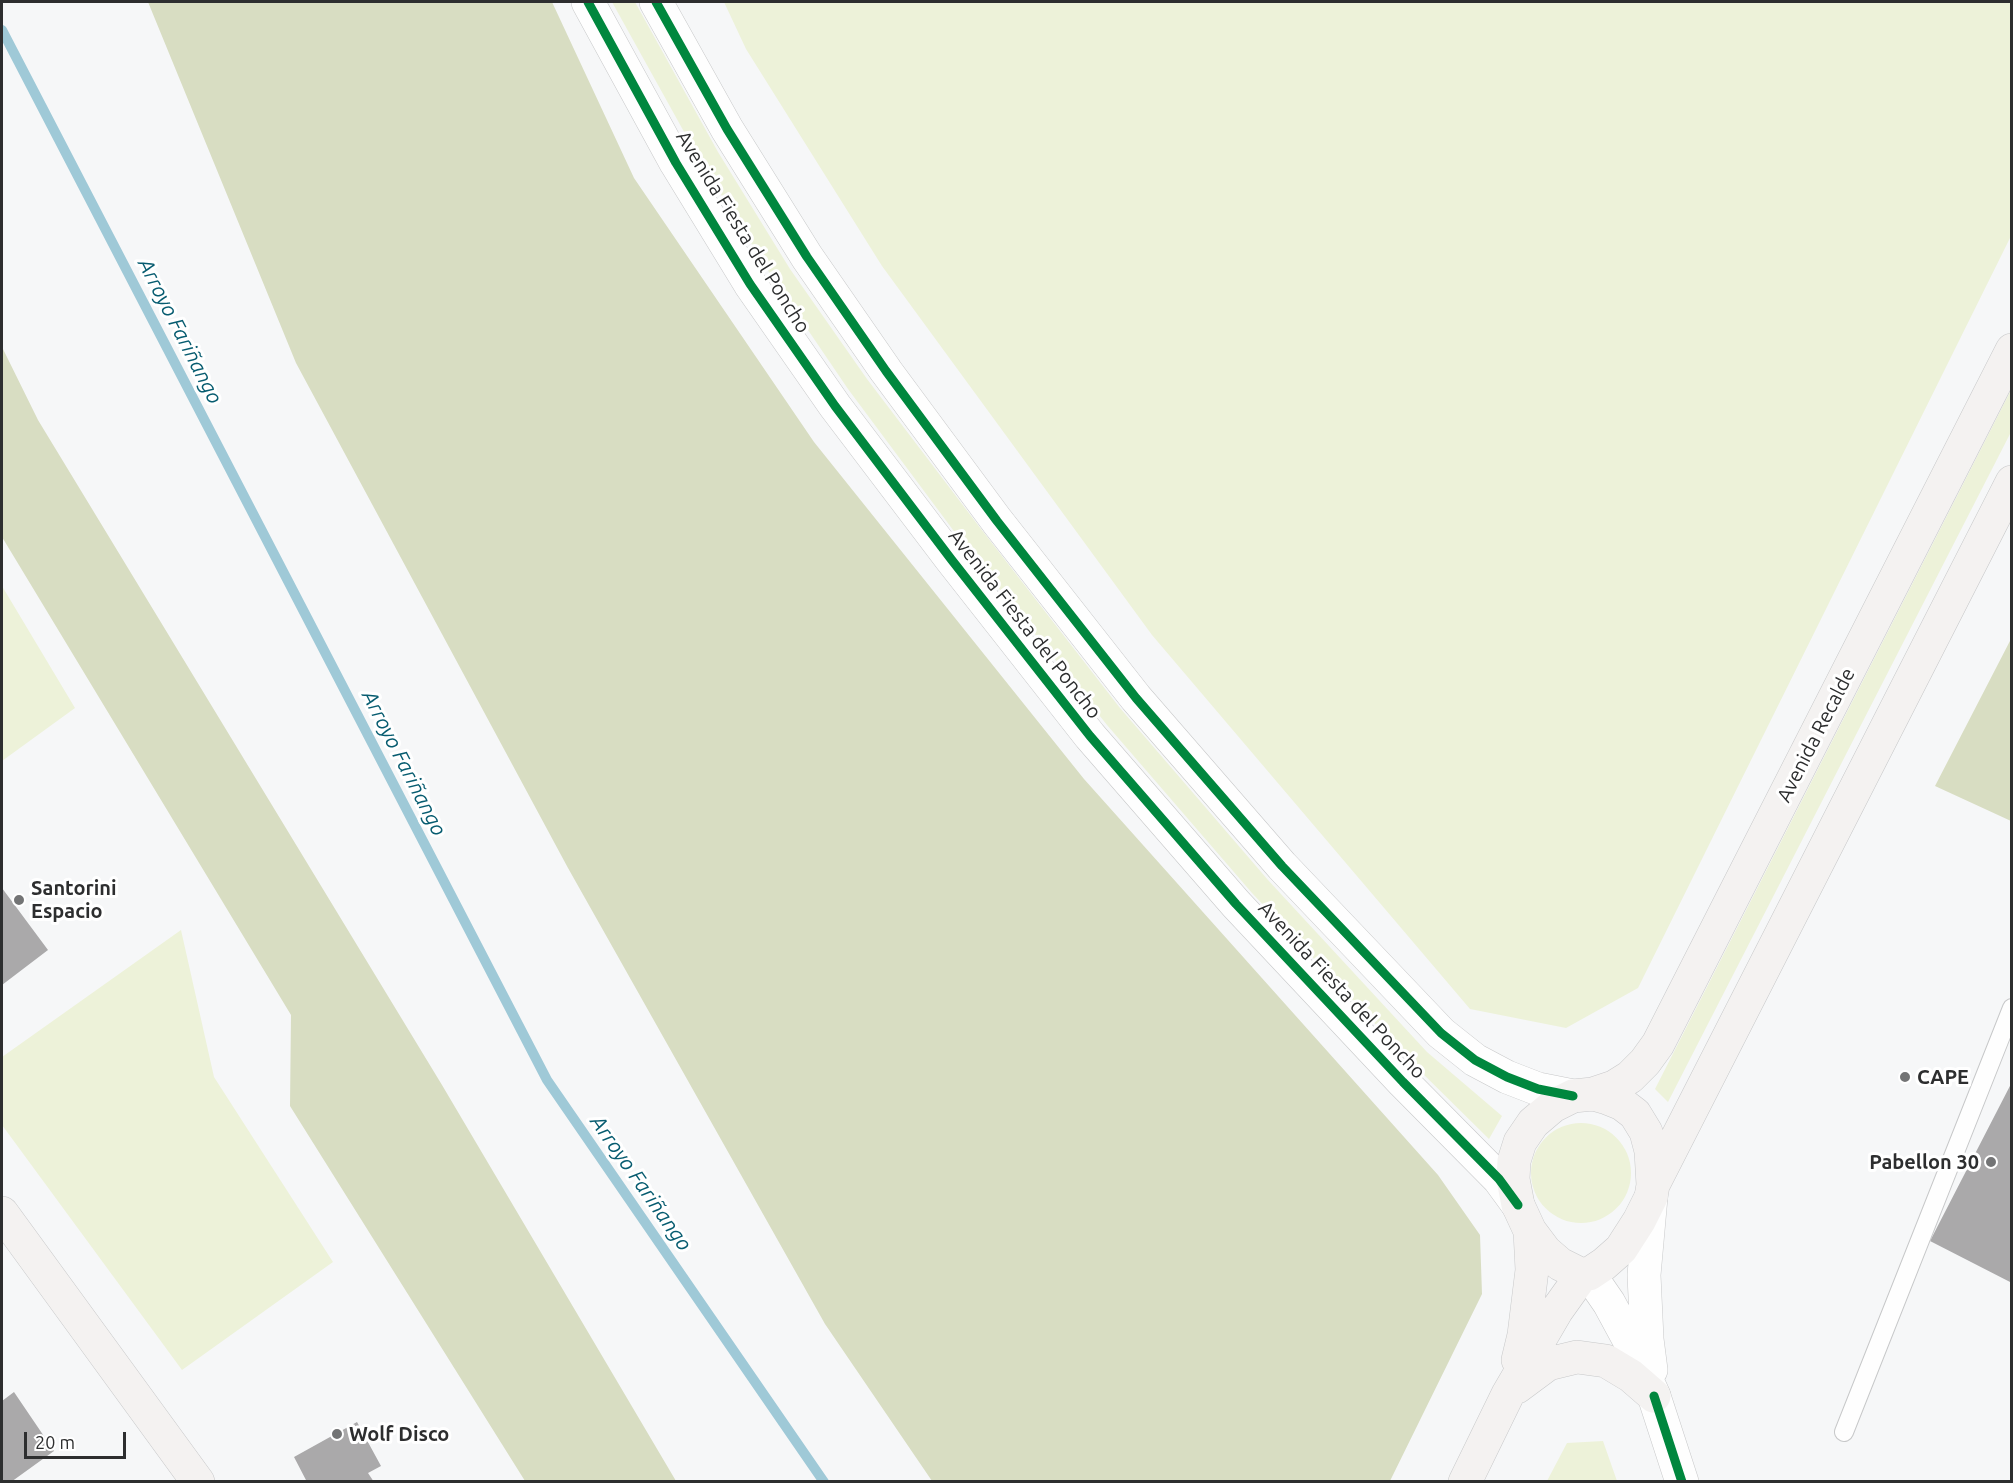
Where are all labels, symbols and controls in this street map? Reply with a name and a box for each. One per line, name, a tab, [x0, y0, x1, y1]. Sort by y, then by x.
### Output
street label: Avenida Fiesta del Poncho	[671, 126, 815, 338]
water label: Arroyo Fariñango	[133, 254, 227, 408]
street label: Avenida Fiesta del Poncho	[944, 524, 1106, 724]
street label: Avenida Recalde	[1772, 664, 1860, 806]
water label: Arroyo Fariñango	[357, 686, 451, 840]
place label: Santorini Espacio	[31, 876, 116, 923]
marker: Santorini Espacio	[12, 893, 26, 907]
street label: Avenida Fiesta del Poncho	[1253, 896, 1431, 1084]
place label: CAPE	[1917, 1065, 1969, 1089]
marker: CAPE	[1898, 1070, 1912, 1084]
water label: Arroyo Fariñango	[585, 1110, 697, 1256]
place label: Pabellon 30	[1869, 1150, 1979, 1174]
marker: Pabellon 30	[1984, 1155, 1998, 1169]
scale bar	[27, 1420, 129, 1458]
place label: Wolf Disco	[349, 1422, 449, 1446]
marker: Wolf Disco	[330, 1427, 344, 1441]
text: 20 m	[35, 1432, 75, 1452]

